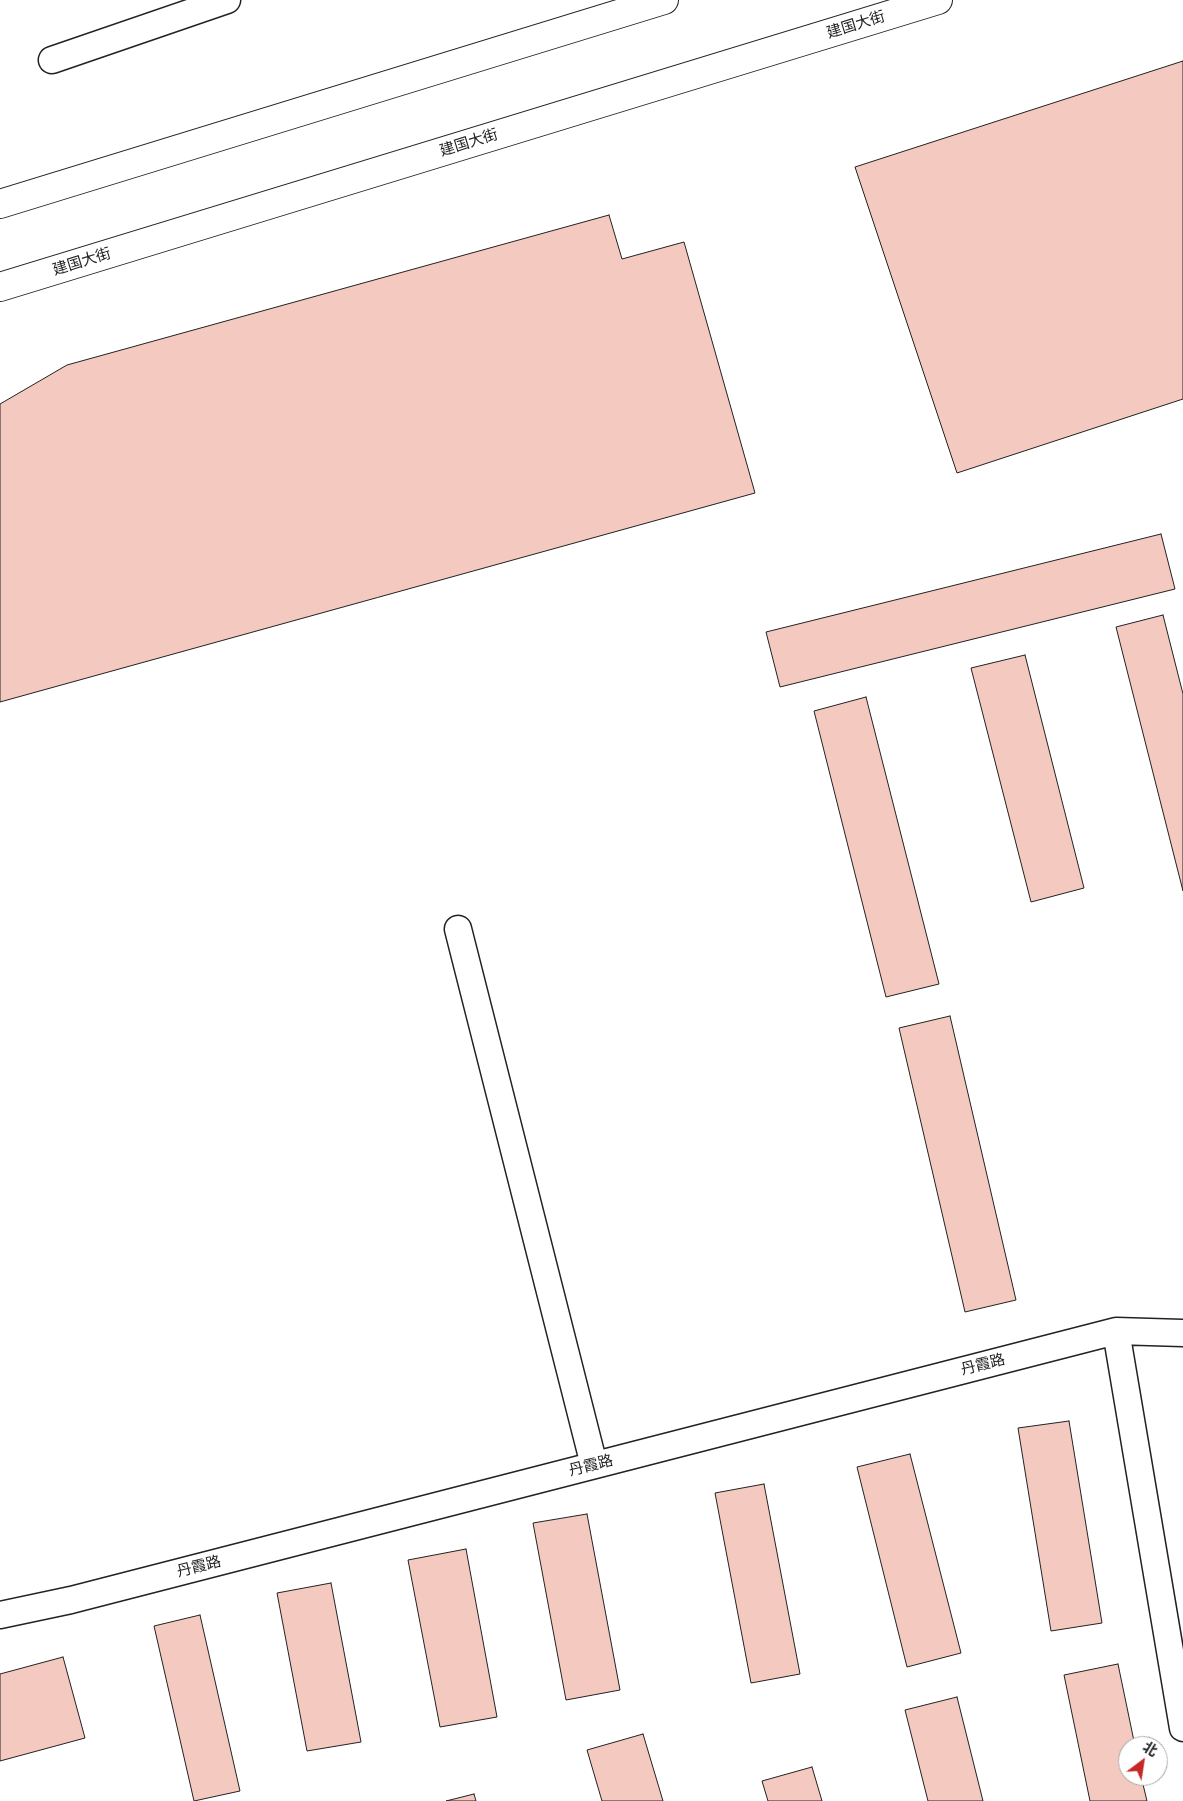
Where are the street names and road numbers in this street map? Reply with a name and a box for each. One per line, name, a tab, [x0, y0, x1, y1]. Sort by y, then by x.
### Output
street label: 建国大街	[825, 8, 887, 42]
street label: 建国大街	[438, 126, 500, 160]
street label: 建国大街	[51, 245, 113, 279]
street label: 丹霞路	[959, 1351, 1007, 1379]
street label: 丹霞路	[567, 1452, 615, 1480]
street label: 丹霞路	[175, 1553, 223, 1581]

